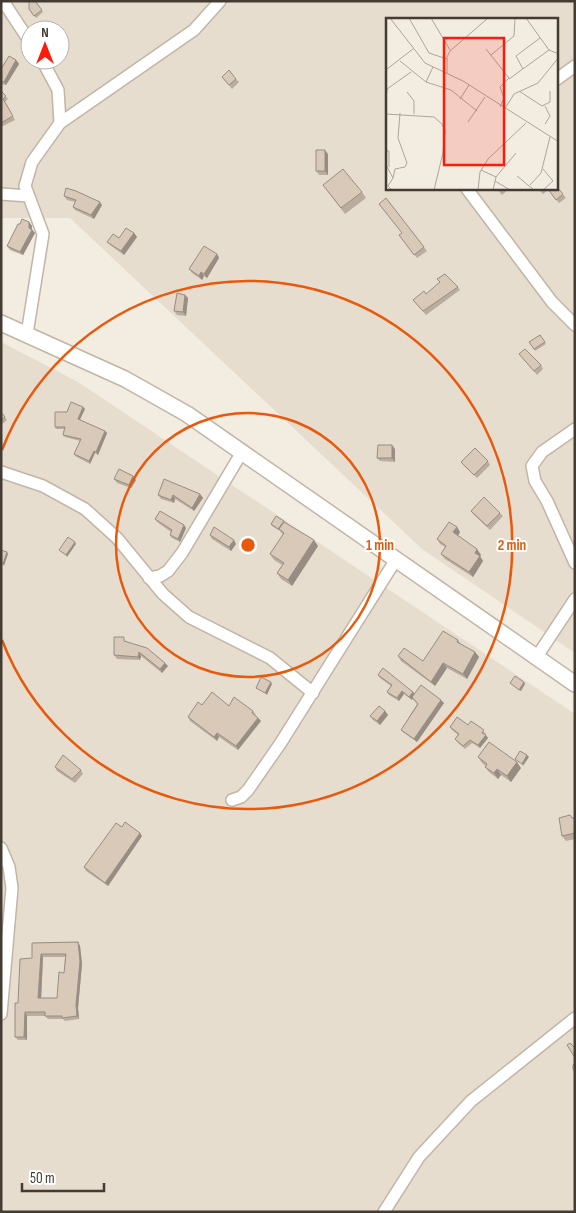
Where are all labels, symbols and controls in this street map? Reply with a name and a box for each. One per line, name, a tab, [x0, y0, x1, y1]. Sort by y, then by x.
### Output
inset map	[386, 18, 558, 190]
north arrow	[20, 20, 70, 70]
text: N	[41, 24, 49, 41]
centre of rings	[239, 536, 257, 554]
text: 1 min	[366, 536, 394, 555]
text: 2 min	[498, 536, 526, 555]
scale bar	[22, 1160, 105, 1192]
text: 50 m	[30, 1169, 55, 1188]

